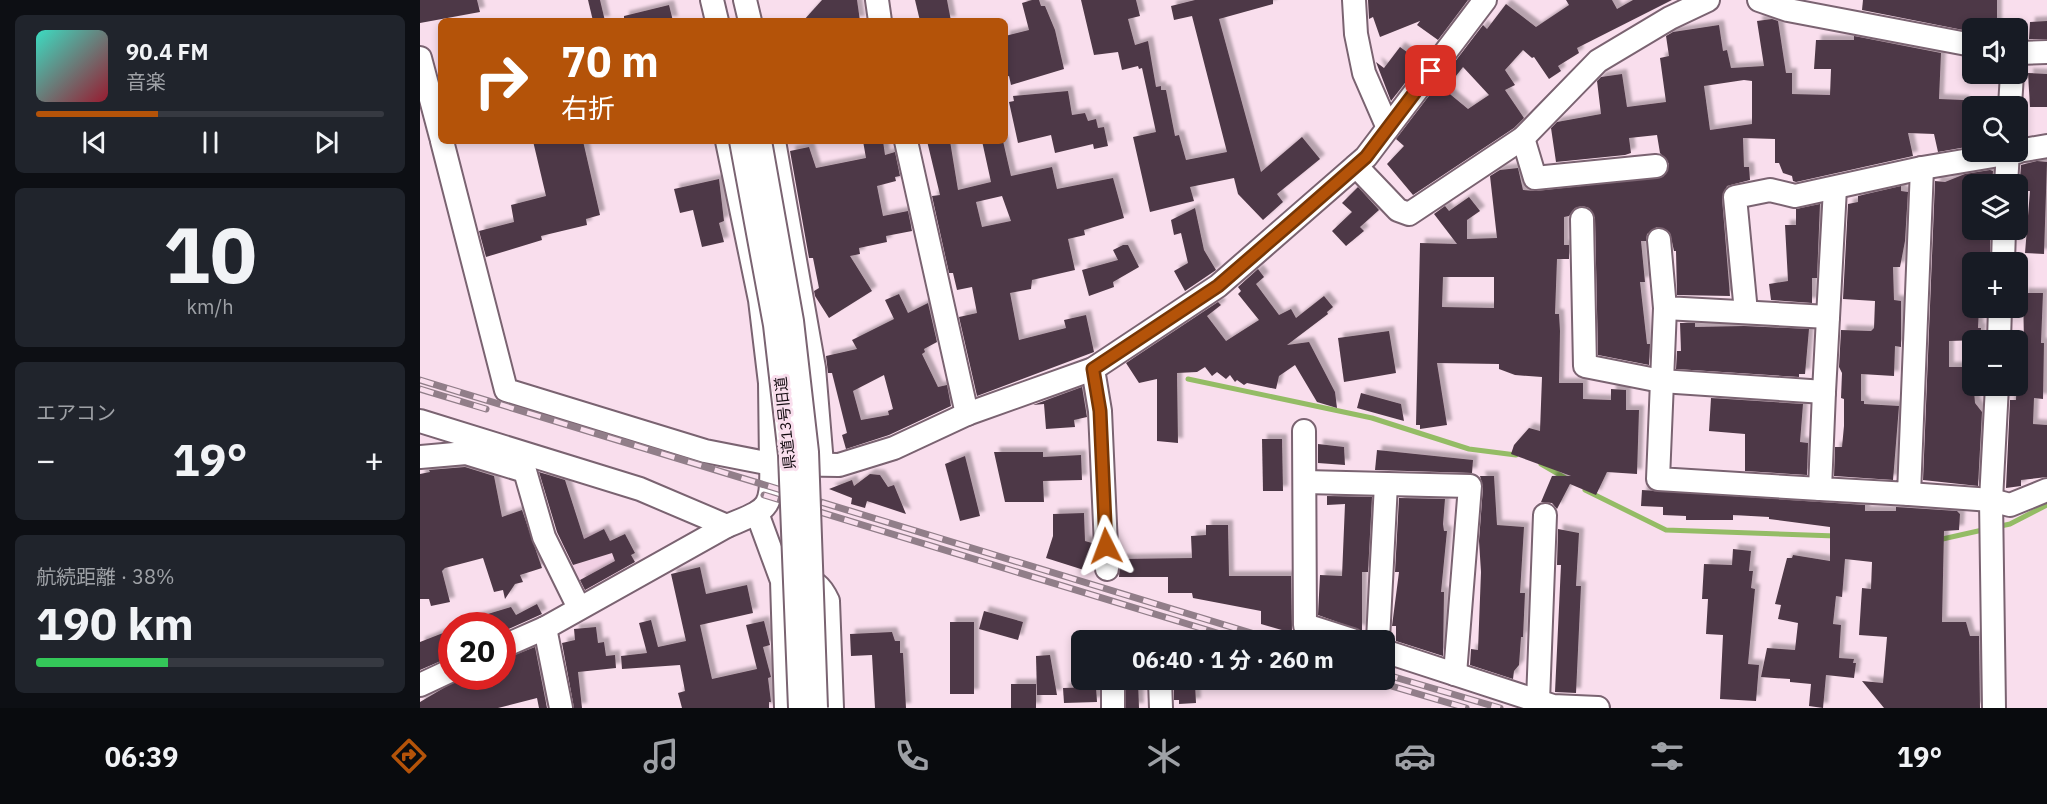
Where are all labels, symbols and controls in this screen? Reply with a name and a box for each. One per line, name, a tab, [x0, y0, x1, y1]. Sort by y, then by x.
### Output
map controls	[1962, 18, 2028, 396]
button: sound	[1962, 18, 2028, 84]
text: 70 m	[561, 34, 659, 89]
text: 90.4 FM	[126, 37, 209, 66]
icon: right	[462, 42, 540, 120]
pin	[1405, 45, 1456, 96]
icon: arrive	[1414, 54, 1447, 87]
text: 音楽	[126, 68, 166, 95]
text: 右折	[561, 90, 615, 125]
button: search	[1962, 96, 2028, 162]
icon: previous	[78, 126, 111, 159]
icon: pause	[194, 126, 227, 159]
icon: next	[310, 126, 343, 159]
button: layers	[1962, 174, 2028, 240]
text: 10	[163, 203, 257, 304]
button: +	[1962, 252, 2028, 318]
text: km/h	[186, 293, 234, 320]
button: −	[1962, 330, 2028, 396]
street label: 県道13号旧道	[771, 376, 799, 470]
text: エアコン	[36, 399, 116, 426]
text: 19°	[172, 430, 248, 488]
text: −	[36, 438, 56, 481]
text: +	[364, 438, 384, 481]
position arrow	[1074, 514, 1138, 578]
text: 航続距離 · 38%	[36, 563, 175, 590]
text: 190 km	[36, 594, 194, 652]
speed limit sign: 20	[438, 612, 516, 690]
text: 06:40 · 1 分 · 260 m	[1132, 645, 1334, 674]
icon: directions	[388, 735, 430, 777]
icon: music	[640, 735, 682, 777]
icon: phone	[891, 735, 933, 777]
icon: climate	[1143, 735, 1185, 777]
icon: car	[1394, 735, 1436, 777]
icon: filters	[1646, 735, 1688, 777]
text: 06:39	[105, 739, 178, 774]
text: 19°	[1897, 739, 1942, 774]

